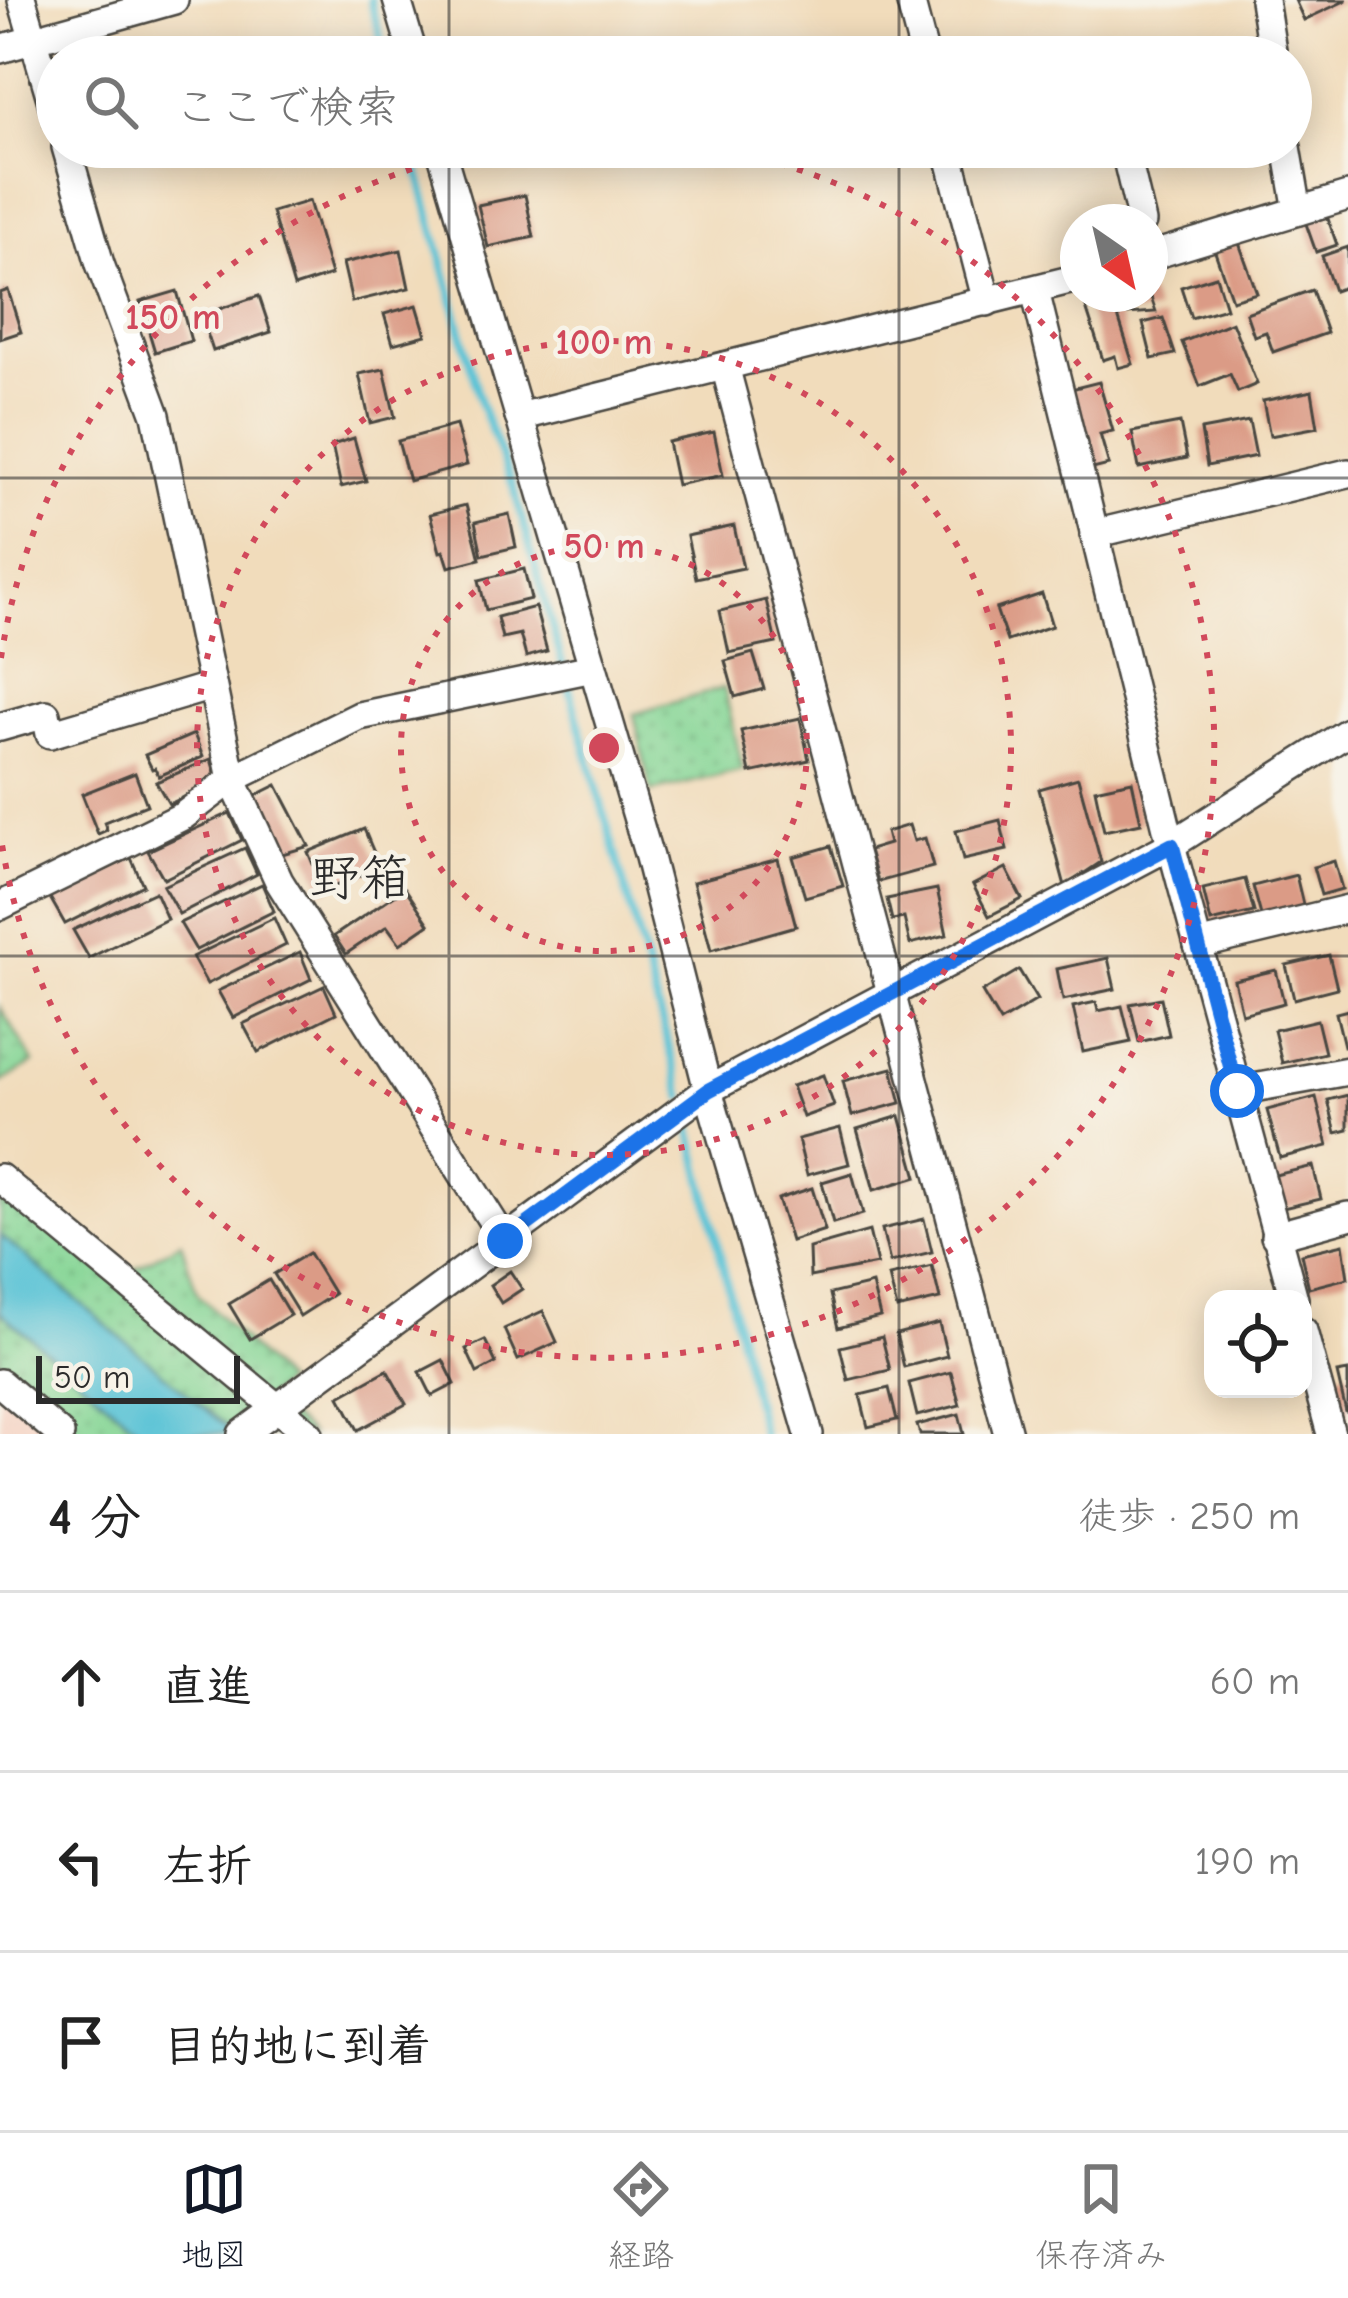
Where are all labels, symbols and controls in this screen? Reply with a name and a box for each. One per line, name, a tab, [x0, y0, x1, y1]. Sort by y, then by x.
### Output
search box	[36, 36, 1312, 168]
icon: search	[78, 69, 144, 135]
text: ここで検索	[174, 81, 399, 133]
north arrow	[1060, 204, 1168, 312]
text: 150 m	[125, 297, 221, 338]
text: 100 m	[556, 322, 652, 363]
text: 50 m	[563, 526, 645, 567]
centre of rings	[583, 727, 625, 769]
district label: 野箱	[309, 849, 411, 908]
route start	[1210, 1064, 1264, 1118]
route end	[478, 1214, 532, 1268]
map controls	[1204, 1290, 1312, 1398]
button: locate	[1204, 1290, 1312, 1398]
scale bar	[36, 1350, 240, 1403]
text: 50 m	[54, 1358, 130, 1396]
text: 4 分	[48, 1488, 141, 1547]
text: 徒歩 · 250 m	[1079, 1494, 1300, 1539]
icon: ahead	[48, 1649, 114, 1715]
text: 60 m	[1210, 1659, 1300, 1704]
text: 直進	[162, 1660, 252, 1712]
icon: left	[48, 1829, 114, 1895]
text: 190 m	[1195, 1839, 1300, 1884]
text: 左折	[162, 1840, 252, 1892]
icon: arrive	[48, 2009, 114, 2075]
text: 目的地に到着	[162, 2020, 432, 2072]
tab: 地図	[181, 2156, 247, 2276]
tab: 経路	[608, 2156, 674, 2276]
tab: 保存済み	[1035, 2156, 1167, 2276]

